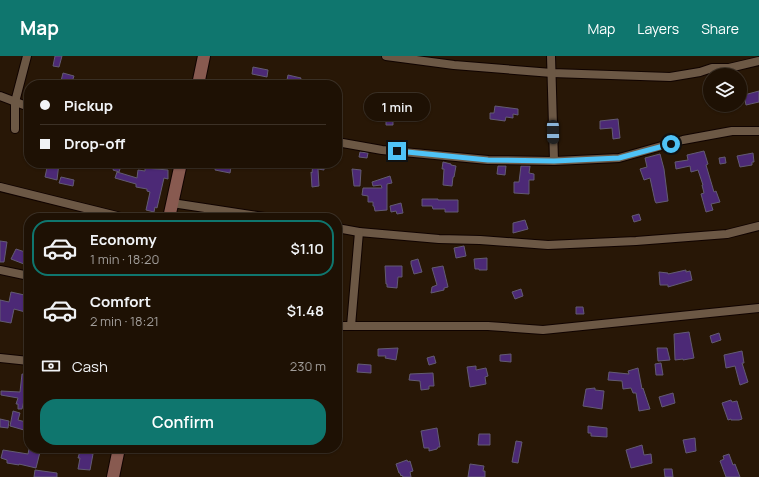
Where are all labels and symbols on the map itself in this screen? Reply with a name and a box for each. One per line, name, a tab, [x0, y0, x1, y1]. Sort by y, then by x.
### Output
callout: 1 min	[364, 93, 430, 121]
car	[547, 120, 559, 144]
route start	[662, 135, 680, 153]
route end	[388, 142, 406, 160]

